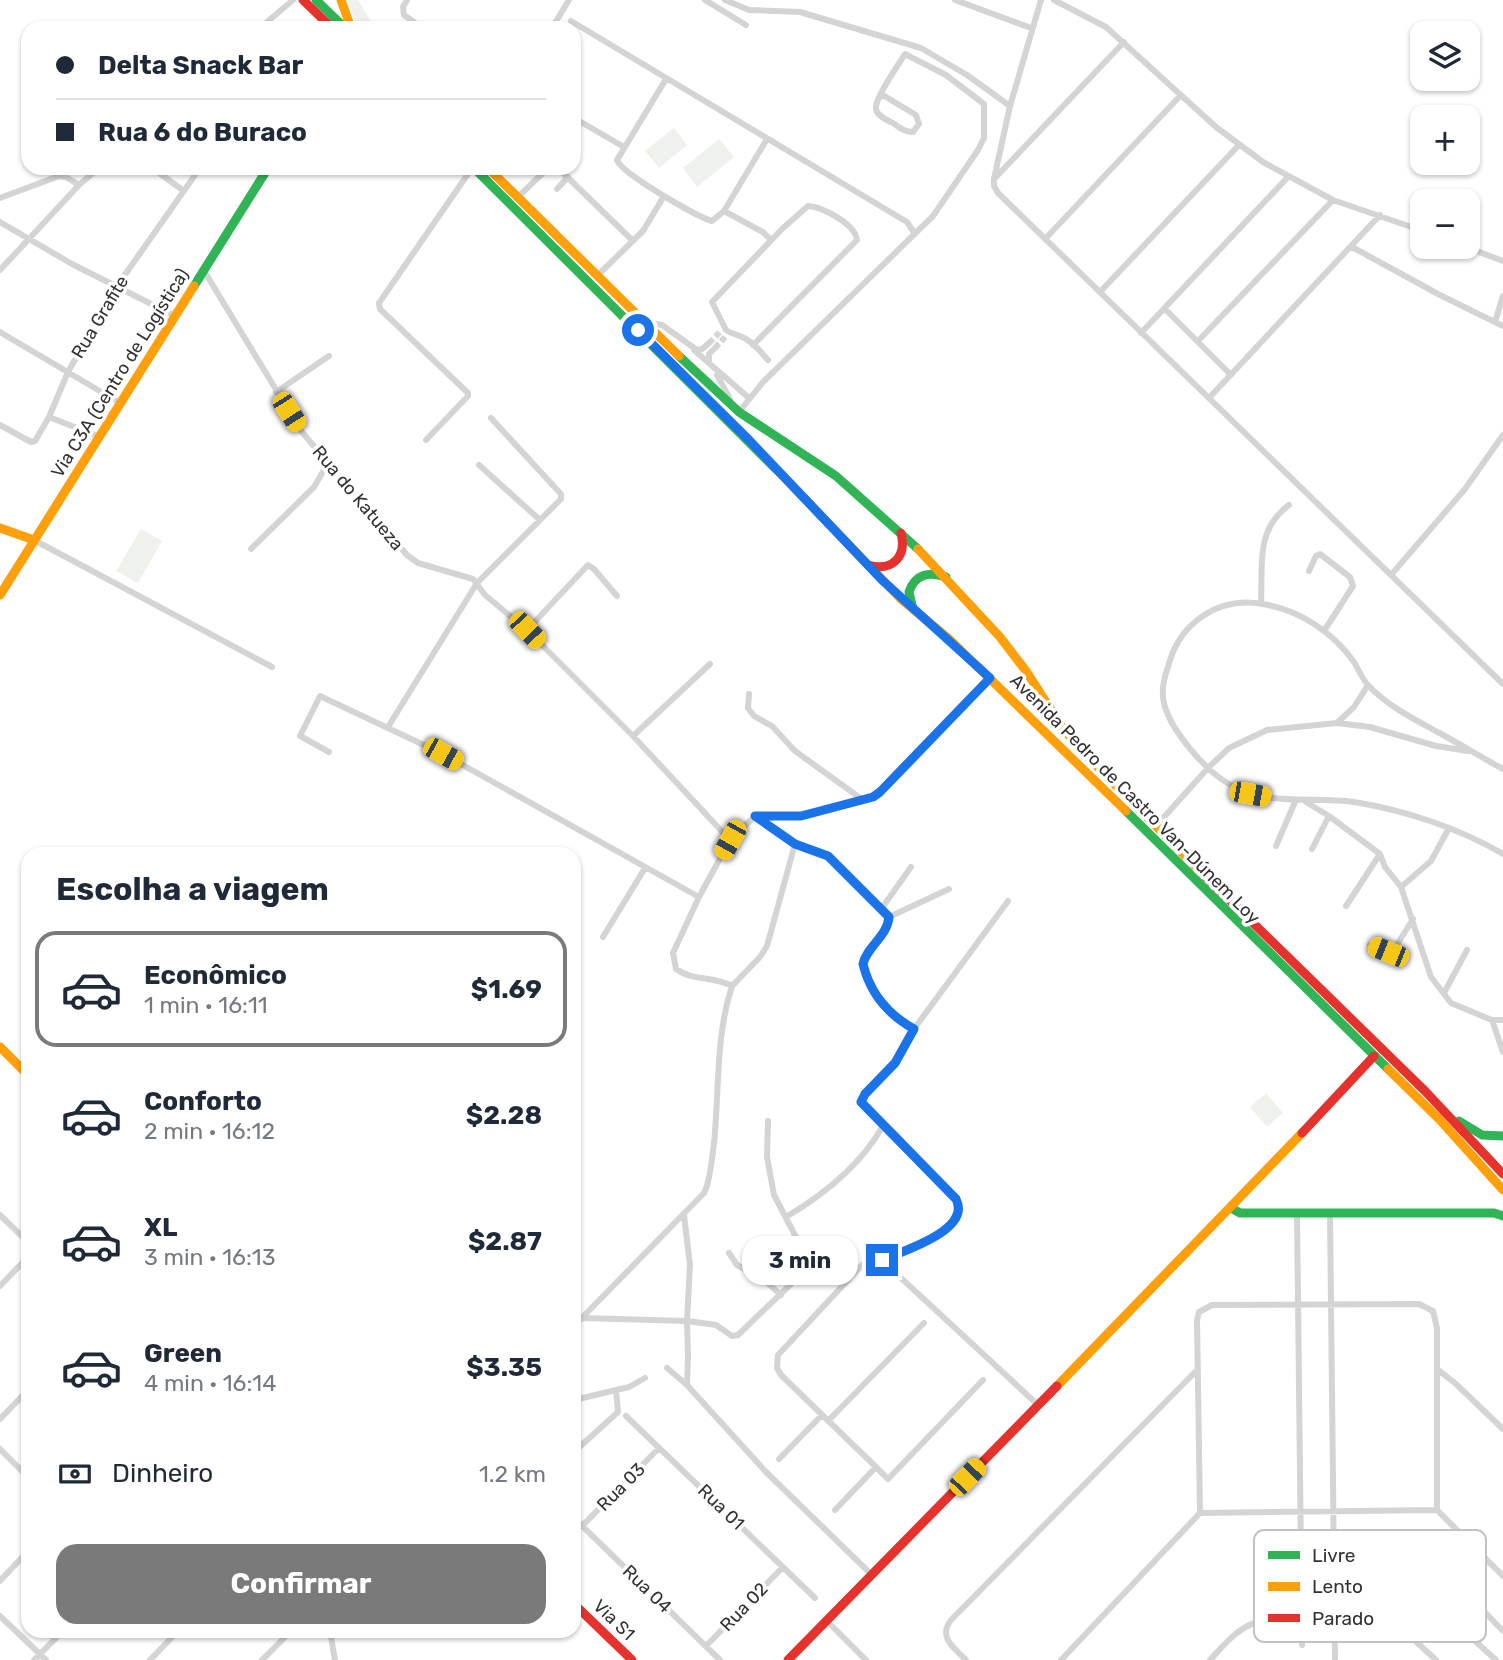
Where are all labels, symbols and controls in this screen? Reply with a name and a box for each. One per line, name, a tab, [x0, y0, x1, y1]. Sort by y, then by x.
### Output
map controls	[1410, 21, 1480, 259]
button: layers	[1410, 21, 1480, 91]
text: Delta Snack Bar	[98, 50, 303, 81]
button: +	[1410, 105, 1480, 175]
text: Rua 6 do Buraco	[98, 117, 307, 148]
button: −	[1410, 189, 1480, 259]
street label: Via C3A (Centro de Logística)	[46, 264, 194, 482]
street label: Rua Grafite	[67, 272, 133, 362]
route start	[622, 314, 654, 346]
car	[269, 389, 310, 435]
street label: Rua do Katueza	[308, 441, 408, 555]
car	[505, 608, 550, 652]
street label: Avenida Pedro de Castro Van-Dúnem Loy	[1006, 670, 1264, 928]
car	[420, 735, 467, 773]
car	[1228, 780, 1273, 808]
car	[711, 817, 750, 863]
text: Escolha a viagem	[56, 870, 329, 908]
car	[1365, 934, 1412, 970]
icon: car	[60, 958, 123, 1021]
text: Econômico	[144, 960, 287, 991]
text: $1.69	[471, 974, 542, 1005]
text: 1 min · 16:11	[144, 991, 268, 1019]
icon: car	[60, 1084, 123, 1147]
text: Conforto	[144, 1086, 262, 1117]
text: $2.28	[466, 1100, 542, 1131]
text: 2 min · 16:12	[144, 1117, 275, 1145]
icon: car	[60, 1210, 123, 1273]
text: XL	[144, 1212, 177, 1243]
text: $2.87	[468, 1226, 542, 1257]
callout: 3 min	[742, 1236, 858, 1284]
text: 3 min · 16:13	[144, 1243, 276, 1271]
route end	[866, 1244, 898, 1276]
text: 3 min	[769, 1246, 831, 1274]
icon: car	[60, 1336, 123, 1399]
text: Green	[144, 1338, 222, 1369]
text: $3.35	[466, 1352, 542, 1383]
text: 4 min · 16:14	[144, 1369, 276, 1397]
icon: cash	[56, 1455, 94, 1493]
car	[945, 1455, 990, 1499]
text: Dinheiro	[112, 1458, 213, 1489]
street label: Rua 03	[592, 1458, 650, 1516]
text: 1.2 km	[479, 1460, 546, 1488]
street label: Rua 01	[693, 1480, 749, 1534]
legend	[1254, 1530, 1486, 1642]
button: Confirmar	[56, 1544, 546, 1624]
text: Livre	[1312, 1544, 1356, 1567]
street label: Rua 04	[618, 1560, 676, 1618]
text: Lento	[1312, 1575, 1363, 1598]
street label: Rua 02	[716, 1578, 772, 1636]
street label: Via S1	[589, 1595, 639, 1645]
text: Parado	[1312, 1607, 1374, 1630]

